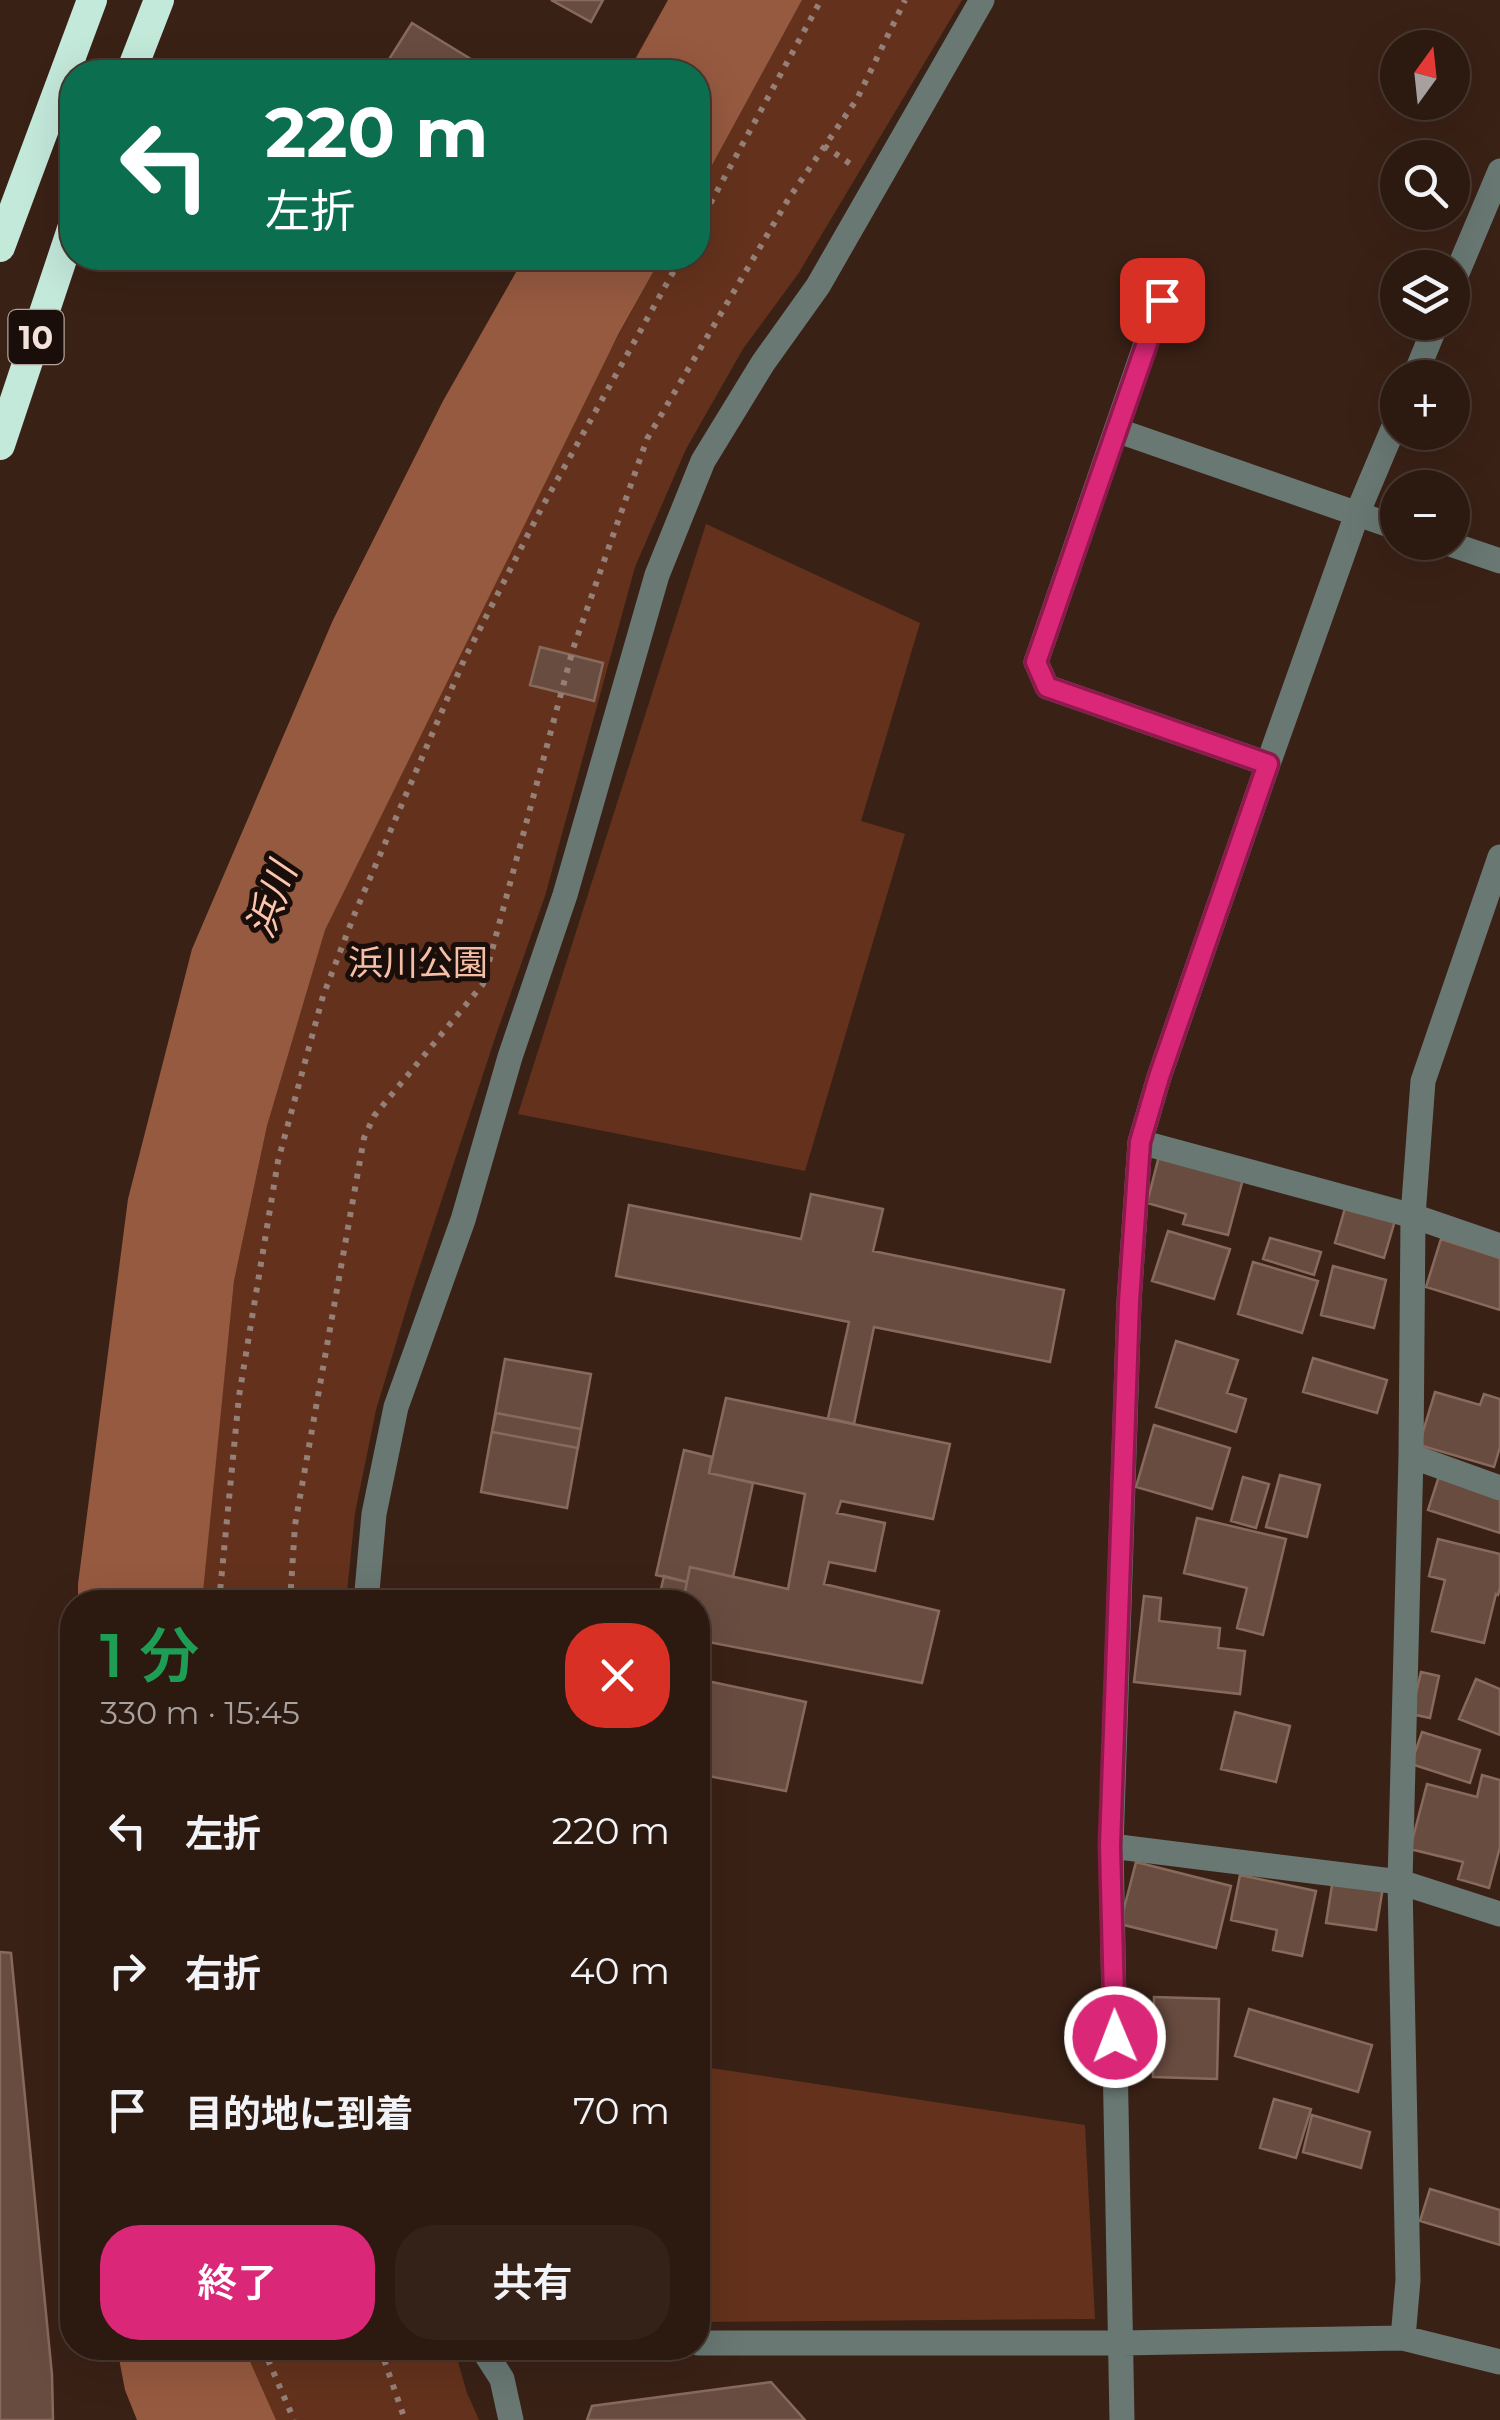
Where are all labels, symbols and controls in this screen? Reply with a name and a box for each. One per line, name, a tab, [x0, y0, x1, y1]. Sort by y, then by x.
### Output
north arrow	[1380, 30, 1470, 120]
map controls	[1380, 30, 1470, 560]
text: 220 m	[265, 89, 488, 175]
icon: left	[100, 100, 230, 230]
button: search	[1380, 140, 1470, 230]
text: 左折	[265, 183, 355, 238]
button: layers	[1380, 250, 1470, 340]
pin	[1120, 258, 1205, 343]
icon: arrive	[1135, 273, 1190, 328]
road number: 10	[8, 310, 64, 364]
button: +	[1380, 360, 1470, 450]
button: −	[1380, 470, 1470, 560]
water label: 浜川	[236, 853, 307, 944]
park label: 浜川公園	[348, 941, 488, 984]
text: 1 分	[100, 1619, 199, 1692]
button: close	[565, 1623, 670, 1728]
text: 330 m · 15:45	[100, 1693, 300, 1732]
icon: left	[100, 1803, 155, 1858]
text: 220 m	[551, 1807, 670, 1854]
text: 左折	[185, 1810, 261, 1857]
icon: right	[100, 1943, 155, 1998]
text: 40 m	[569, 1947, 670, 1994]
text: 右折	[185, 1950, 261, 1997]
position arrow	[1063, 1985, 1167, 2089]
icon: arrive	[100, 2083, 155, 2138]
text: 70 m	[573, 2087, 670, 2134]
text: 目的地に到着	[185, 2090, 413, 2137]
button: 終了	[100, 2225, 375, 2340]
button: 共有	[395, 2225, 670, 2340]

